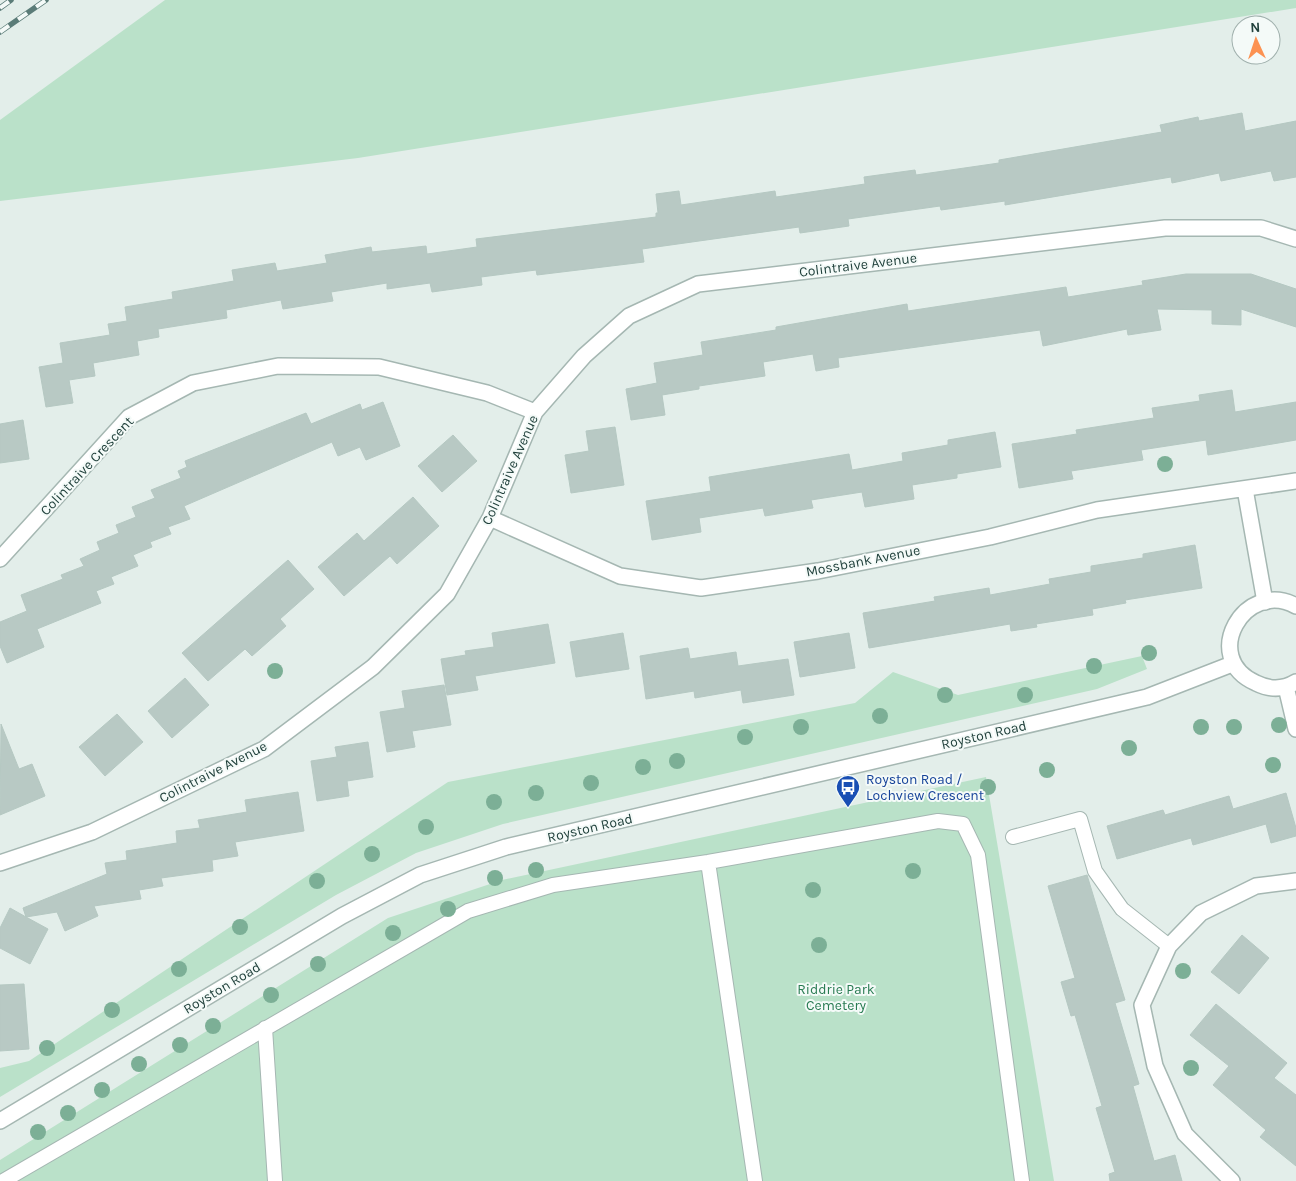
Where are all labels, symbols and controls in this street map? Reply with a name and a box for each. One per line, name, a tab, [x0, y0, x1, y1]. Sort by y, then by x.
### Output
north arrow	[1231, 15, 1281, 65]
text: N	[1250, 19, 1261, 36]
street label: Colintraive Avenue	[798, 249, 918, 281]
street label: Colintraive Avenue	[478, 412, 542, 528]
street label: Colintraive Crescent	[37, 413, 137, 519]
street label: Mossbank Avenue	[804, 542, 922, 580]
street label: Royston Road	[940, 717, 1028, 753]
street label: Colintraive Avenue	[156, 738, 270, 806]
place label: Royston Road / Lochview Crescent	[866, 771, 984, 804]
bus stop icon: Royston Road / Lochview Crescent	[835, 774, 861, 808]
street label: Royston Road	[546, 810, 634, 846]
street label: Royston Road	[180, 958, 264, 1018]
park label: Riddrie Park Cemetery	[797, 981, 875, 1014]

